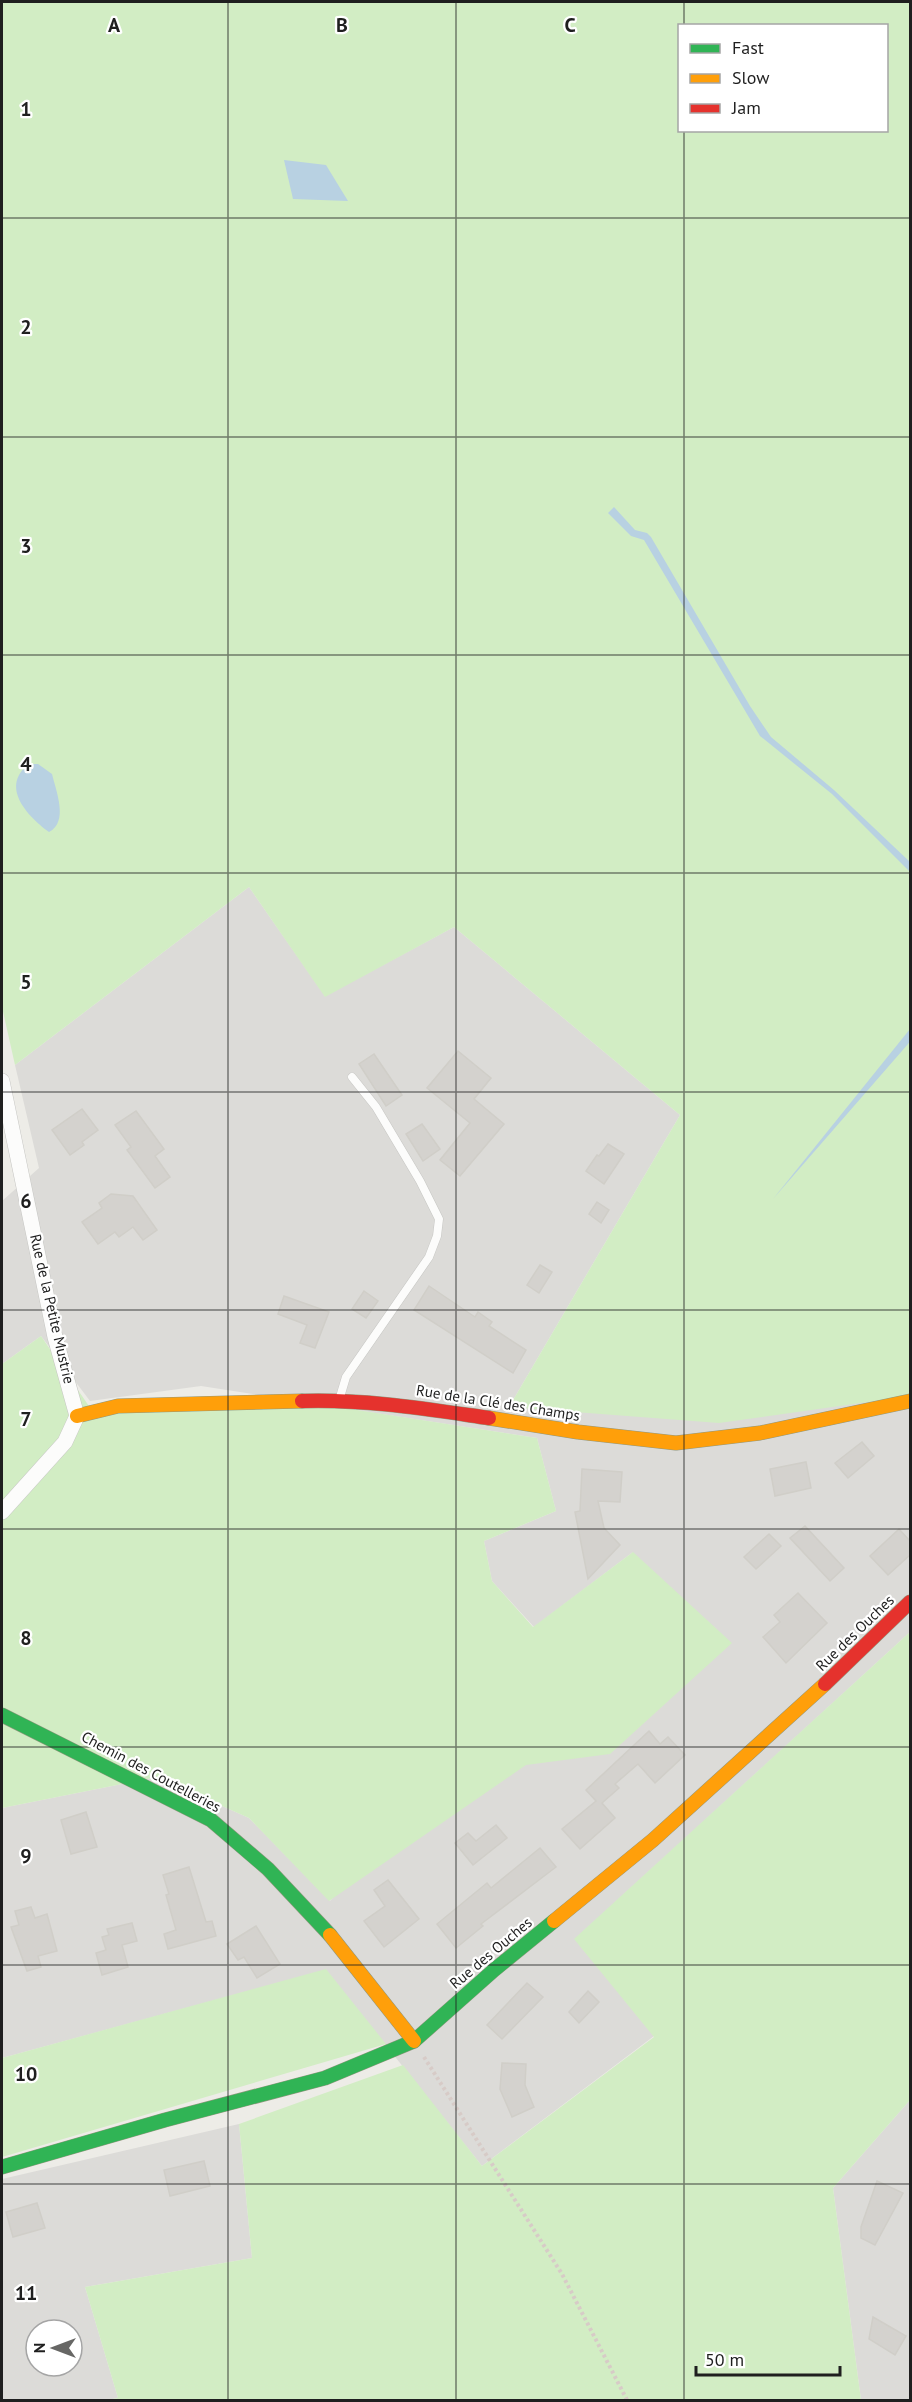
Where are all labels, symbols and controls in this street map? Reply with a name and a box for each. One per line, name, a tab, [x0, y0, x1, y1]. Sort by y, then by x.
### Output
text: A	[108, 12, 121, 38]
text: B	[336, 12, 348, 38]
text: C	[564, 12, 576, 38]
legend	[678, 24, 888, 132]
text: Fast	[732, 36, 764, 59]
text: Slow	[732, 66, 770, 89]
text: 1	[20, 96, 32, 122]
text: Jam	[731, 96, 761, 119]
text: 2	[20, 314, 32, 340]
text: 3	[20, 533, 32, 559]
text: 4	[20, 751, 32, 777]
text: 5	[20, 969, 32, 995]
text: 6	[20, 1188, 32, 1214]
street label: Rue de la Petite Mustrie	[26, 1232, 79, 1386]
street label: Rue de la Clé des Champs	[415, 1380, 581, 1425]
text: 7	[20, 1406, 32, 1432]
street label: Rue des Ouches	[811, 1590, 898, 1675]
text: 8	[20, 1625, 32, 1651]
street label: Chemin des Coutelleries	[78, 1727, 224, 1816]
text: 9	[20, 1843, 32, 1869]
street label: Rue des Ouches	[446, 1913, 536, 1993]
text: 10	[15, 2061, 37, 2087]
text: 11	[15, 2280, 37, 2306]
north arrow	[24, 2318, 84, 2378]
scale bar	[696, 2339, 840, 2377]
text: N	[29, 2343, 49, 2353]
text: 50 m	[705, 2348, 744, 2371]

